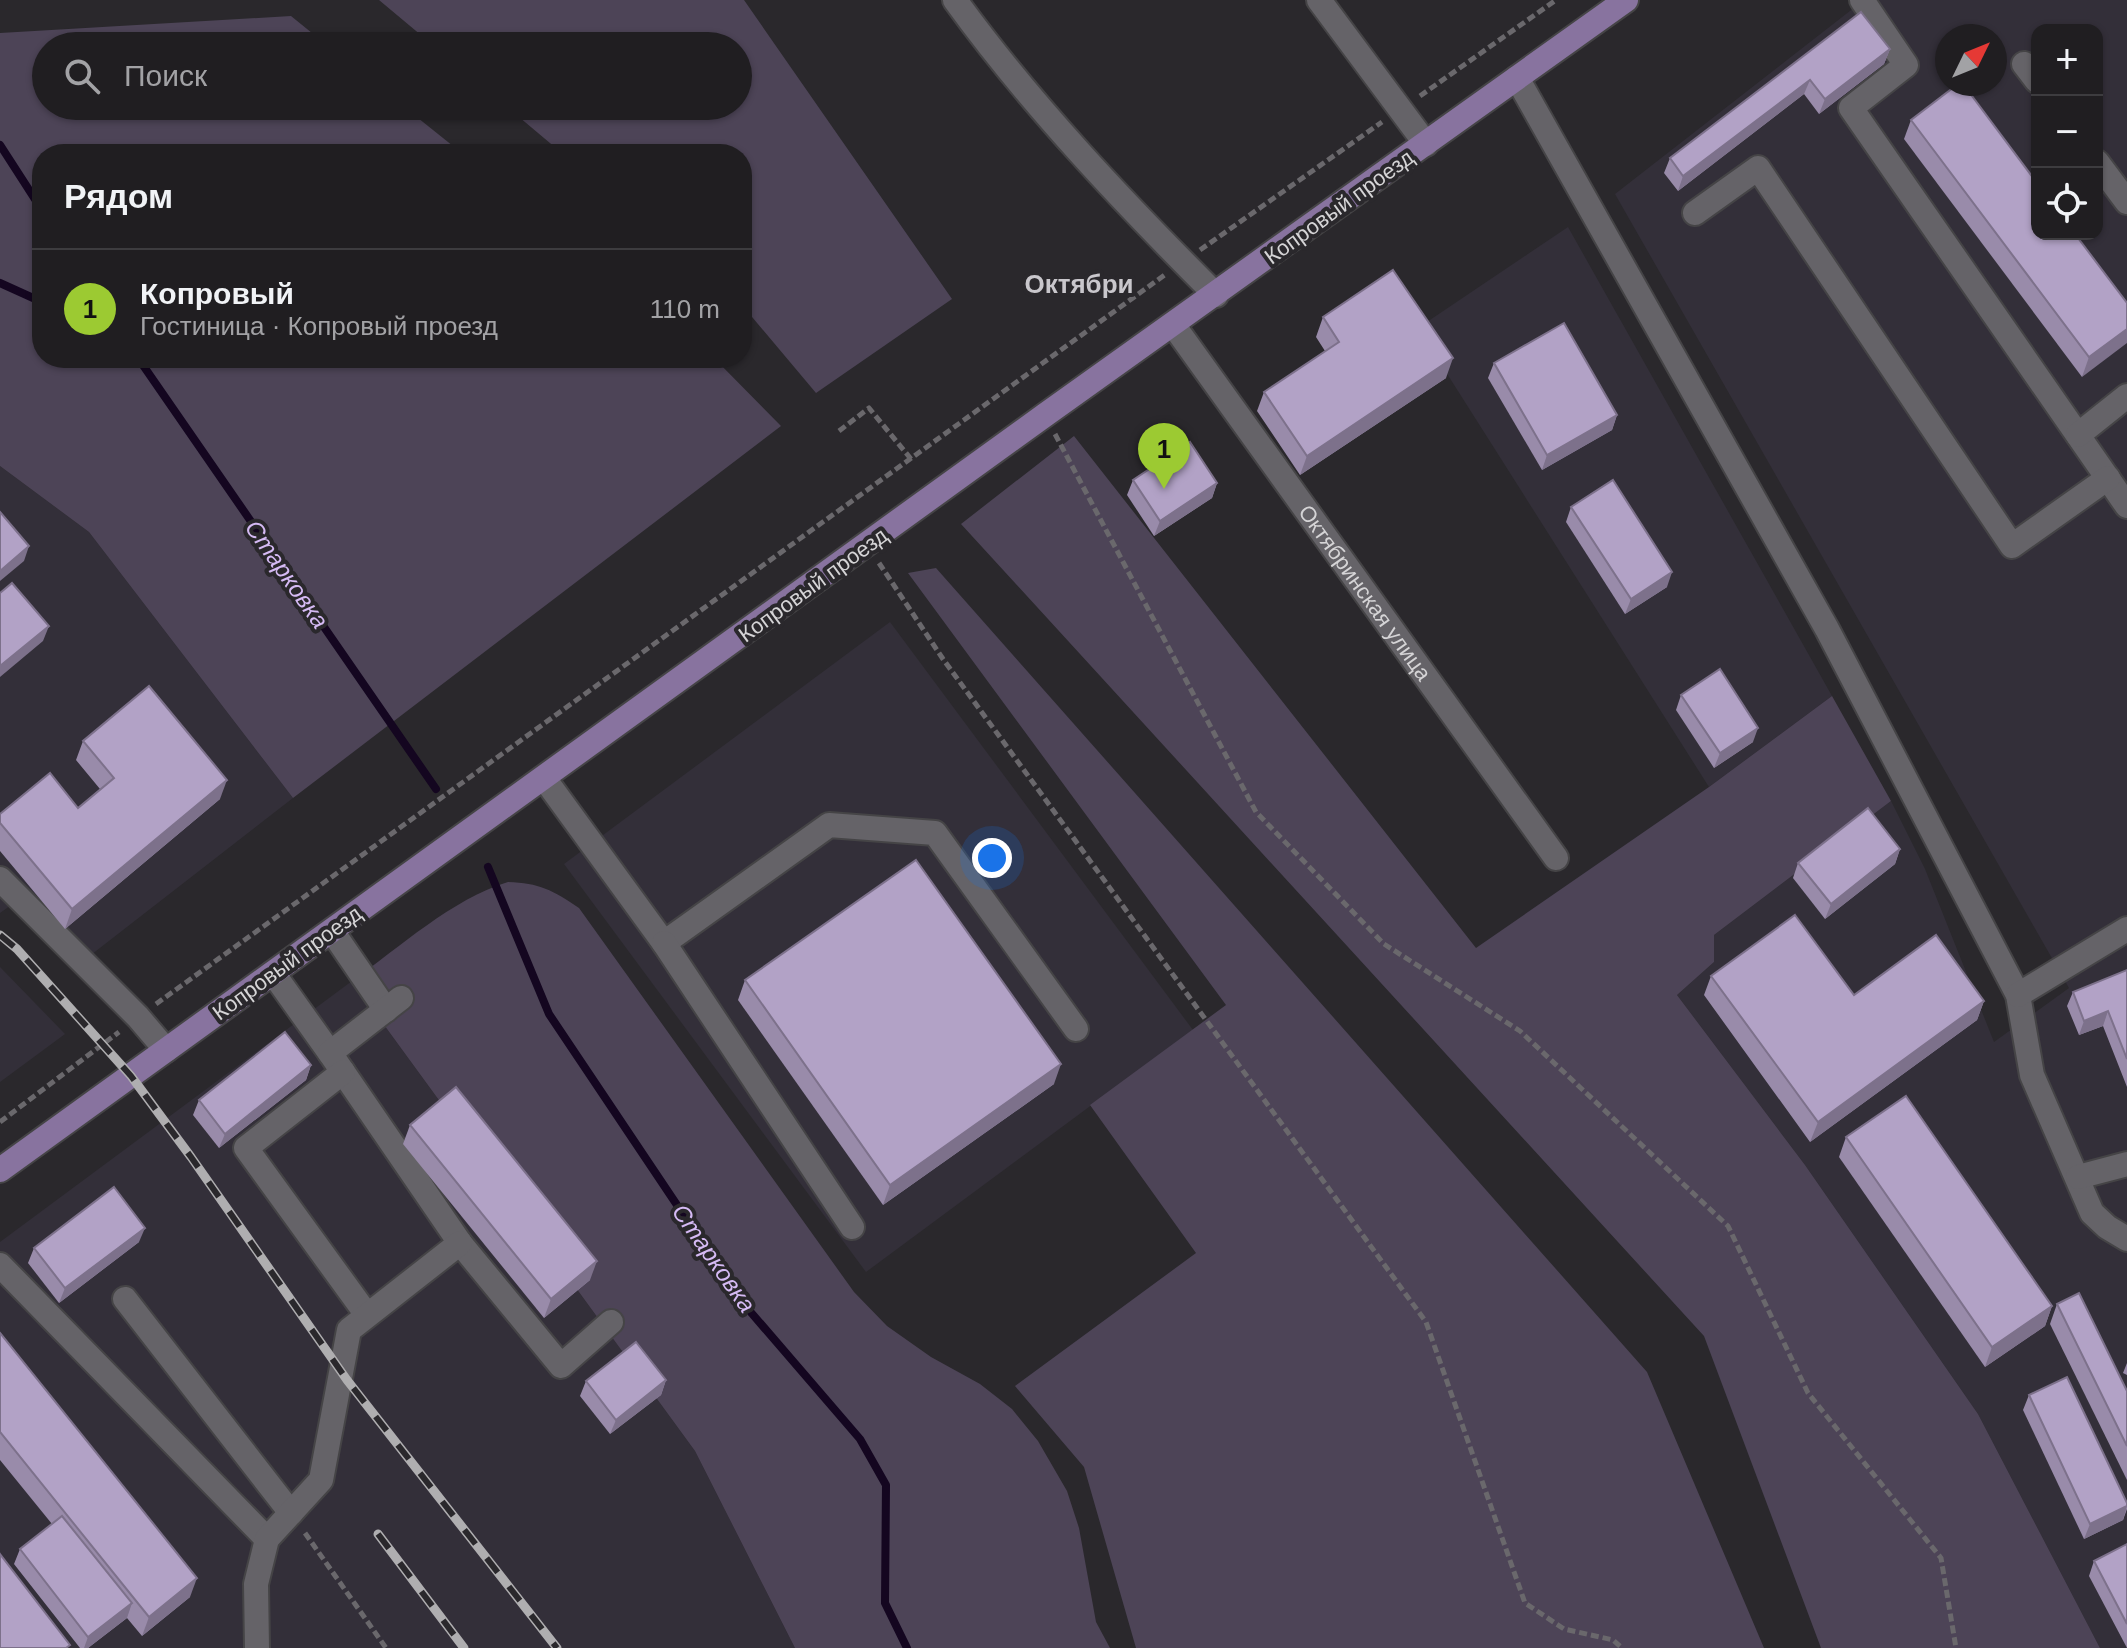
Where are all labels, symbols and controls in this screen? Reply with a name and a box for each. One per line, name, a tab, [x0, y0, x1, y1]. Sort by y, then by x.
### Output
north arrow	[1935, 24, 2007, 96]
map controls	[2031, 24, 2103, 240]
button: +	[2031, 24, 2103, 96]
search box	[32, 32, 752, 120]
icon: search	[60, 54, 104, 98]
text: Поиск	[124, 59, 207, 92]
button: −	[2031, 96, 2103, 168]
street label: Копровый проезд	[1260, 145, 1418, 269]
button: locate	[2031, 168, 2103, 240]
text: Рядом	[64, 177, 173, 215]
district label: Октябри	[1024, 269, 1134, 299]
text: Копровый	[140, 277, 294, 310]
text: 1	[83, 294, 97, 324]
text: 110 m	[650, 294, 720, 324]
text: Гостиница · Копровый проезд	[140, 311, 498, 341]
pin: 1	[1138, 423, 1190, 489]
street label: Октябринская улица	[1294, 500, 1437, 686]
water label: Старковка	[240, 515, 334, 633]
street label: Копровый проезд	[734, 523, 892, 647]
your location	[972, 838, 1012, 878]
street label: Копровый проезд	[208, 901, 366, 1025]
water label: Старковка	[667, 1199, 761, 1317]

